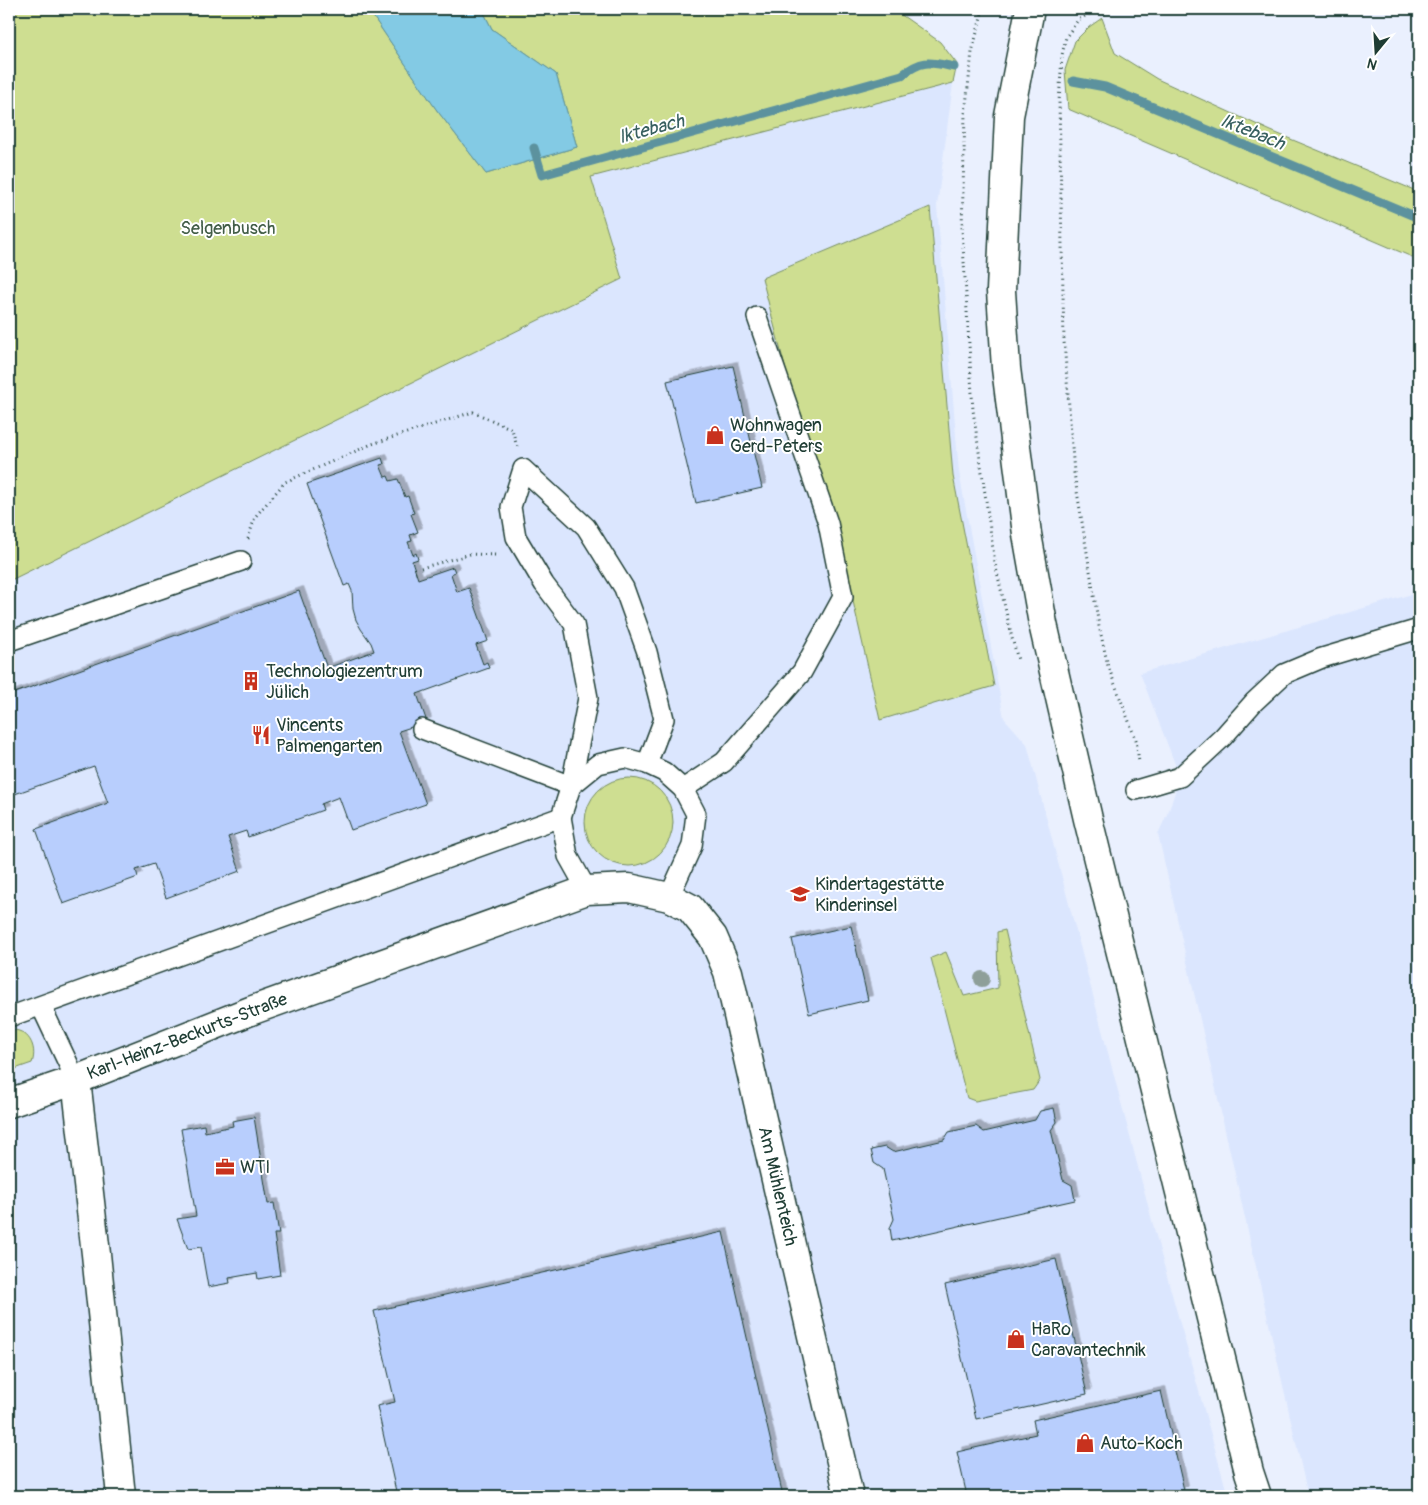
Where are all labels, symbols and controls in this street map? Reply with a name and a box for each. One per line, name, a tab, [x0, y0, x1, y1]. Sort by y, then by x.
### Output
north arrow	[1350, 28, 1400, 78]
text: N	[1365, 54, 1379, 73]
water label: Iktebach	[616, 108, 688, 149]
water label: Iktebach	[1217, 108, 1289, 156]
park label: Selgenbusch	[181, 217, 275, 240]
place label: Wohnwagen Gerd-Peters	[730, 414, 822, 458]
shop icon: Wohnwagen Gerd-Peters	[704, 424, 726, 446]
place label: Technologiezentrum Jülich	[266, 660, 423, 704]
building icon: Technologiezentrum Jülich	[240, 670, 262, 692]
place label: Vincents Palmengarten	[276, 714, 382, 758]
restaurant icon: Vincents Palmengarten	[250, 724, 272, 746]
place label: Kindertagestätte Kinderinsel	[815, 873, 944, 917]
school or university icon: Kindertagestätte Kinderinsel	[789, 883, 811, 905]
street label: Karl-Heinz-Beckurts-Straße	[84, 988, 291, 1085]
street label: Am Mühlenteich	[753, 1124, 802, 1248]
office icon: WTI	[214, 1156, 236, 1178]
place label: WTI	[240, 1156, 270, 1179]
place label: HaRo Caravantechnik	[1031, 1318, 1146, 1362]
shop icon: HaRo Caravantechnik	[1005, 1328, 1027, 1350]
shop icon: Auto-Koch	[1074, 1432, 1096, 1454]
place label: Auto-Koch	[1100, 1432, 1183, 1455]

